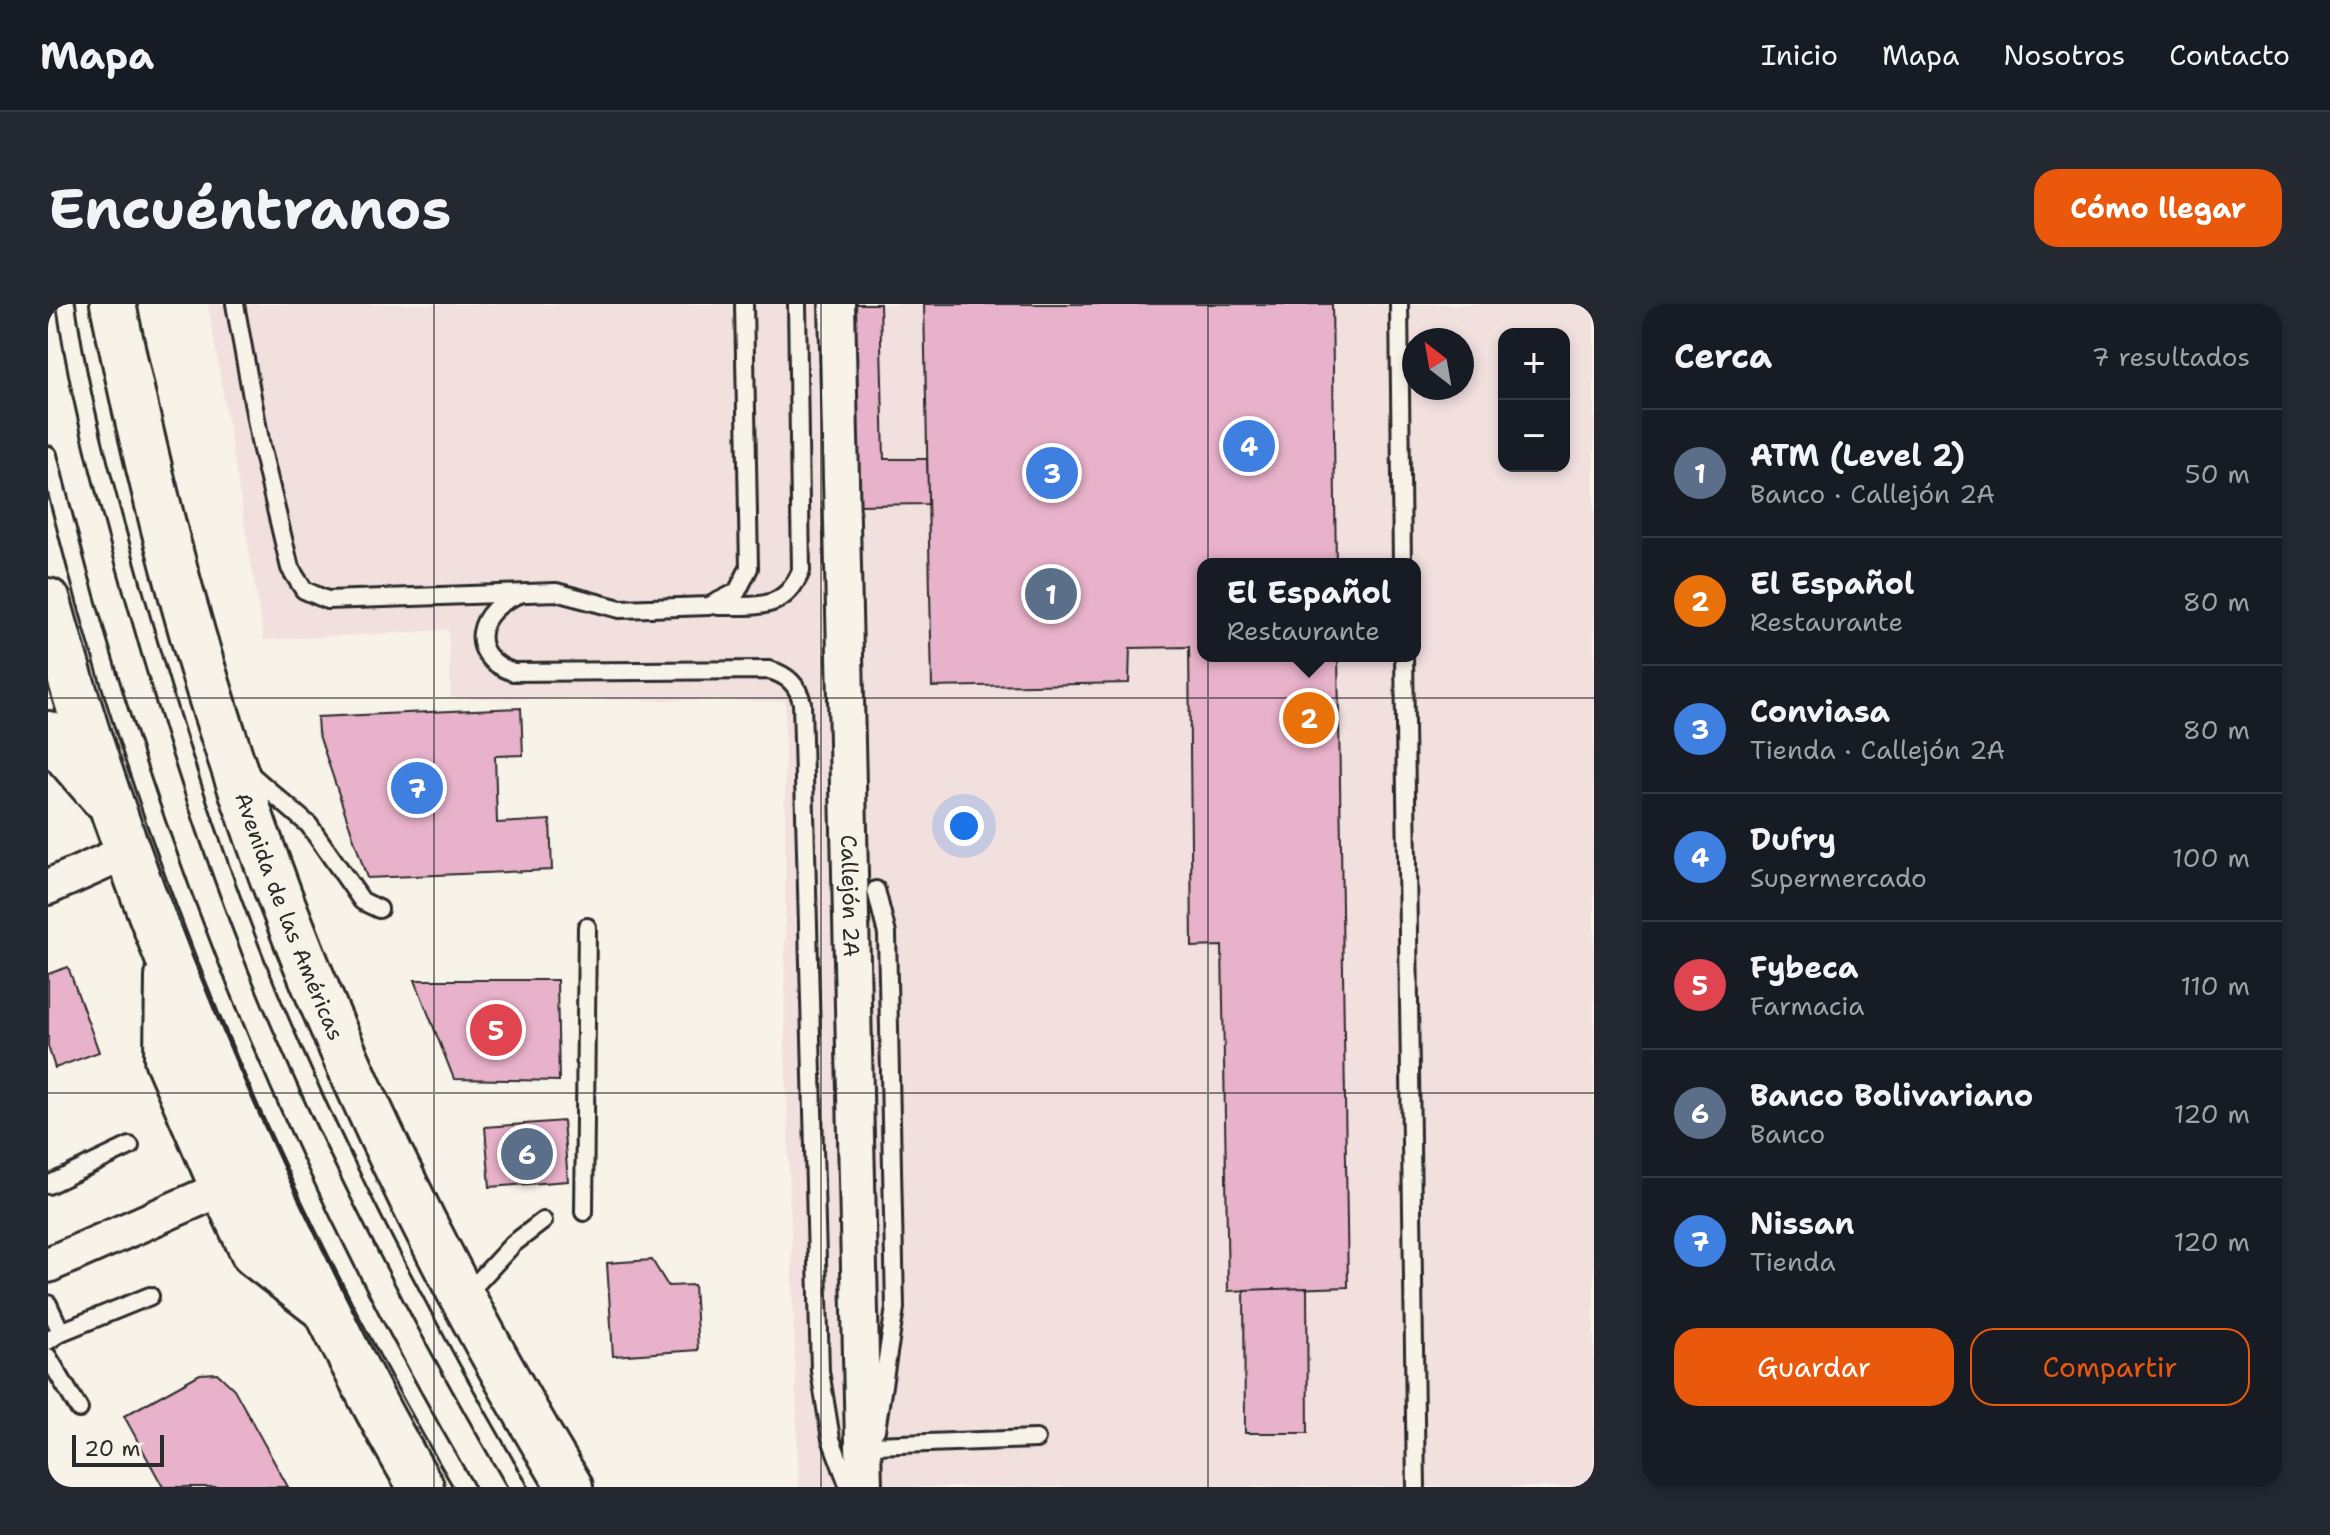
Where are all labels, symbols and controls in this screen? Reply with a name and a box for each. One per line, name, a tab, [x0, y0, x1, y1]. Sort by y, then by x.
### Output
text: Mapa	[40, 30, 154, 81]
text: Inicio	[1761, 36, 1838, 74]
text: Mapa	[1882, 36, 1959, 74]
text: Nosotros	[2003, 36, 2125, 74]
text: Contacto	[2169, 36, 2290, 74]
button: Cómo llegar	[2034, 169, 2282, 247]
text: Encuéntranos	[48, 171, 451, 246]
north arrow	[1402, 328, 1474, 400]
map controls	[1498, 328, 1570, 472]
button: +	[1498, 328, 1570, 400]
text: Cerca	[1674, 333, 1772, 379]
text: 7 resultados	[2091, 339, 2250, 374]
button: −	[1498, 400, 1570, 472]
pin: 4	[1223, 416, 1275, 476]
text: ATM (Level 2)	[1750, 435, 1965, 476]
pin: 3	[1026, 443, 1078, 503]
text: 1	[1694, 456, 1706, 491]
text: 50 m	[2185, 456, 2250, 491]
text: Banco · Callejón 2A	[1750, 476, 1995, 511]
popup	[1197, 558, 1421, 662]
text: El Español	[1750, 563, 1914, 604]
pin: 1	[1025, 564, 1077, 624]
text: El Español	[1227, 572, 1391, 613]
text: 2	[1691, 584, 1709, 619]
text: 80 m	[2183, 584, 2250, 619]
text: Restaurante	[1750, 604, 1903, 639]
text: Restaurante	[1227, 613, 1380, 648]
pin: 2	[1283, 688, 1335, 748]
text: Conviasa	[1750, 691, 1890, 732]
text: 3	[1691, 712, 1709, 747]
text: 80 m	[2183, 712, 2250, 747]
text: Tienda · Callejón 2A	[1750, 732, 2005, 767]
pin: 7	[391, 758, 443, 818]
street label: Avenida de las Américas	[228, 789, 350, 1045]
your location	[944, 806, 984, 846]
text: Dufry	[1750, 819, 1836, 860]
street label: Callejón 2A	[834, 834, 866, 957]
text: 4	[1691, 840, 1709, 875]
text: 100 m	[2172, 840, 2250, 875]
text: Supermercado	[1750, 860, 1927, 895]
text: Fybeca	[1750, 947, 1858, 988]
text: 5	[1692, 968, 1708, 1003]
text: 110 m	[2180, 968, 2250, 1003]
text: Farmacia	[1750, 988, 1864, 1023]
pin: 5	[470, 1000, 522, 1060]
text: Banco Bolivariano	[1750, 1075, 2033, 1116]
text: 6	[1691, 1096, 1709, 1131]
text: 120 m	[2174, 1096, 2250, 1131]
text: Banco	[1750, 1116, 1825, 1151]
pin: 6	[501, 1124, 553, 1184]
text: Nissan	[1750, 1203, 1855, 1244]
text: 7	[1691, 1224, 1709, 1259]
text: 120 m	[2174, 1224, 2250, 1259]
text: Tienda	[1750, 1244, 1836, 1279]
button: Guardar	[1674, 1328, 1954, 1406]
button: Compartir	[1970, 1328, 2250, 1406]
scale bar	[72, 1431, 164, 1467]
text: 20 m	[84, 1434, 141, 1463]

